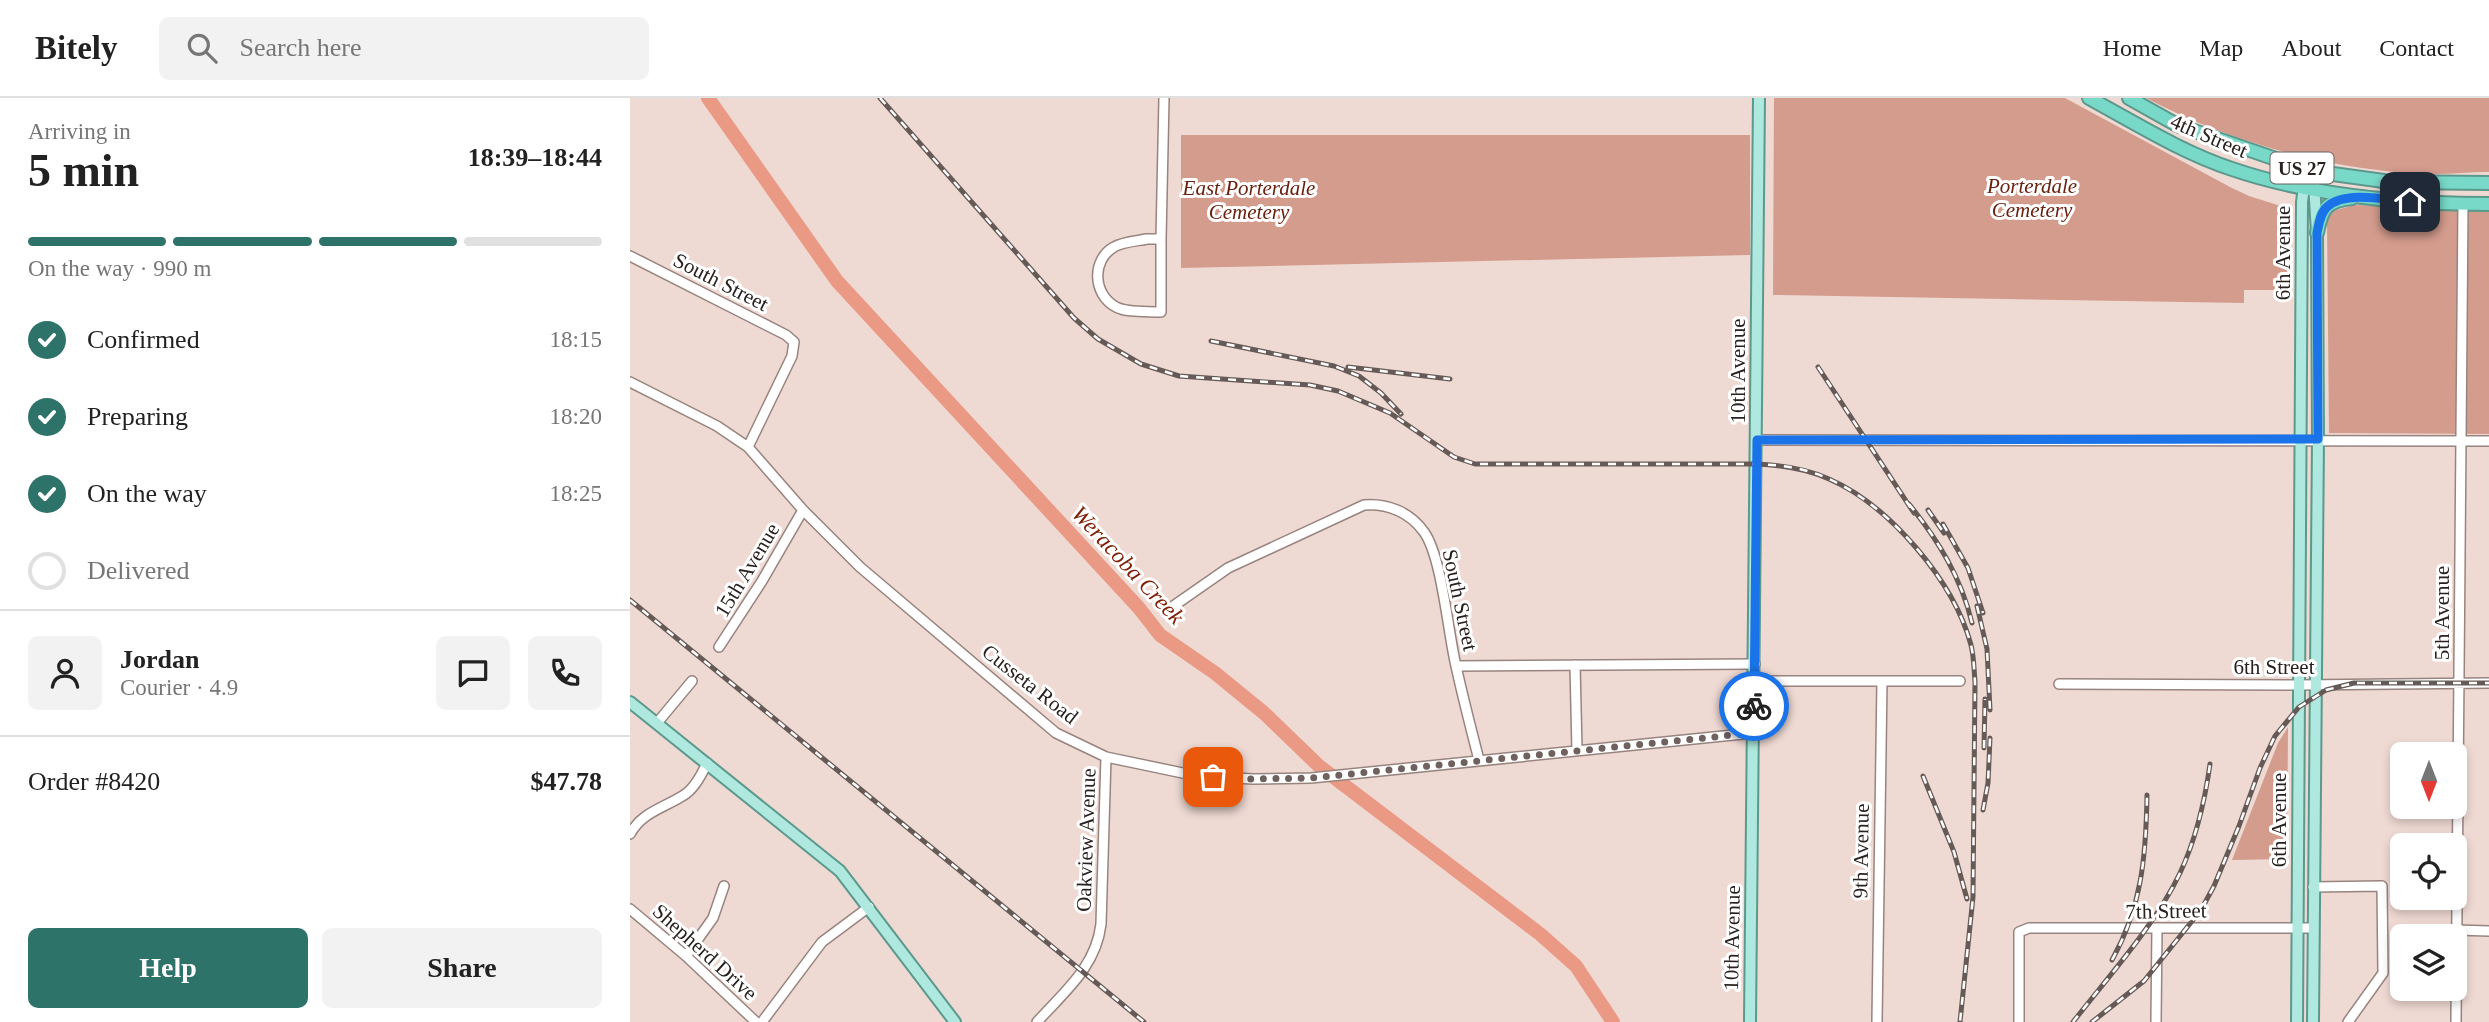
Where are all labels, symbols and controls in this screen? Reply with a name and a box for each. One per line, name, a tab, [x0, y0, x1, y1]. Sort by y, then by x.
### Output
search box	[159, 17, 649, 80]
icon: search	[183, 29, 221, 67]
text: Bitely	[35, 30, 117, 66]
text: Search here	[239, 33, 361, 62]
text: Home	[2103, 35, 2161, 61]
text: Map	[2199, 35, 2243, 61]
text: About	[2281, 35, 2341, 61]
text: Contact	[2379, 35, 2454, 61]
street label: 4th Street	[2167, 109, 2251, 163]
text: Arriving in	[28, 119, 131, 144]
text: 18:39–18:44	[468, 143, 602, 172]
text: 5 min	[28, 145, 139, 196]
road number: US 27	[2270, 152, 2334, 184]
pin	[2380, 172, 2440, 232]
park label: Porterdale Cemetery	[1986, 174, 2077, 222]
park label: East Porterdale Cemetery	[1182, 176, 1315, 224]
icon: home	[2391, 183, 2429, 221]
street label: 6th Avenue	[2271, 206, 2295, 300]
street label: South Street	[670, 248, 773, 316]
text: On the way · 990 m	[28, 256, 211, 281]
street label: 10th Avenue	[1726, 318, 1750, 424]
icon: check	[28, 321, 66, 359]
text: Confirmed	[87, 325, 200, 354]
text: 18:15	[550, 327, 602, 352]
icon: check	[28, 398, 66, 436]
text: Preparing	[87, 402, 188, 431]
text: 18:20	[550, 404, 602, 429]
icon: check	[28, 475, 66, 513]
text: On the way	[87, 479, 207, 508]
text: 18:25	[550, 481, 602, 506]
water label: Weracoba Creek	[1067, 501, 1190, 630]
street label: 15th Avenue	[710, 519, 784, 621]
street label: South Street	[1438, 547, 1483, 653]
text: Delivered	[87, 556, 190, 585]
street label: 5th Avenue	[2430, 566, 2454, 660]
button: person	[28, 636, 102, 710]
button: chat	[436, 636, 510, 710]
button: phone	[528, 636, 602, 710]
street label: Cusseta Road	[977, 639, 1083, 729]
text: Jordan	[120, 645, 199, 674]
street label: 6th Street	[2233, 655, 2315, 679]
courier	[1719, 671, 1789, 741]
text: Courier · 4.9	[120, 675, 238, 700]
icon: bike	[1735, 687, 1773, 725]
north arrow	[2390, 742, 2468, 819]
map controls	[2390, 742, 2467, 1001]
pin	[1183, 747, 1243, 807]
icon: bag	[1194, 758, 1232, 796]
text: Order #8420	[28, 767, 160, 796]
text: $47.78	[531, 767, 602, 796]
street label: Oakview Avenue	[1072, 768, 1100, 912]
street label: 6th Avenue	[2267, 773, 2291, 867]
street label: 9th Avenue	[1848, 803, 1874, 899]
button: locate	[2390, 833, 2467, 910]
street label: 10th Avenue	[1719, 885, 1745, 991]
street label: 7th Street	[2125, 898, 2207, 924]
street label: Shepherd Drive	[648, 899, 762, 1005]
button: layers	[2390, 924, 2467, 1001]
button: Help	[28, 928, 308, 1008]
button: Share	[322, 928, 602, 1008]

